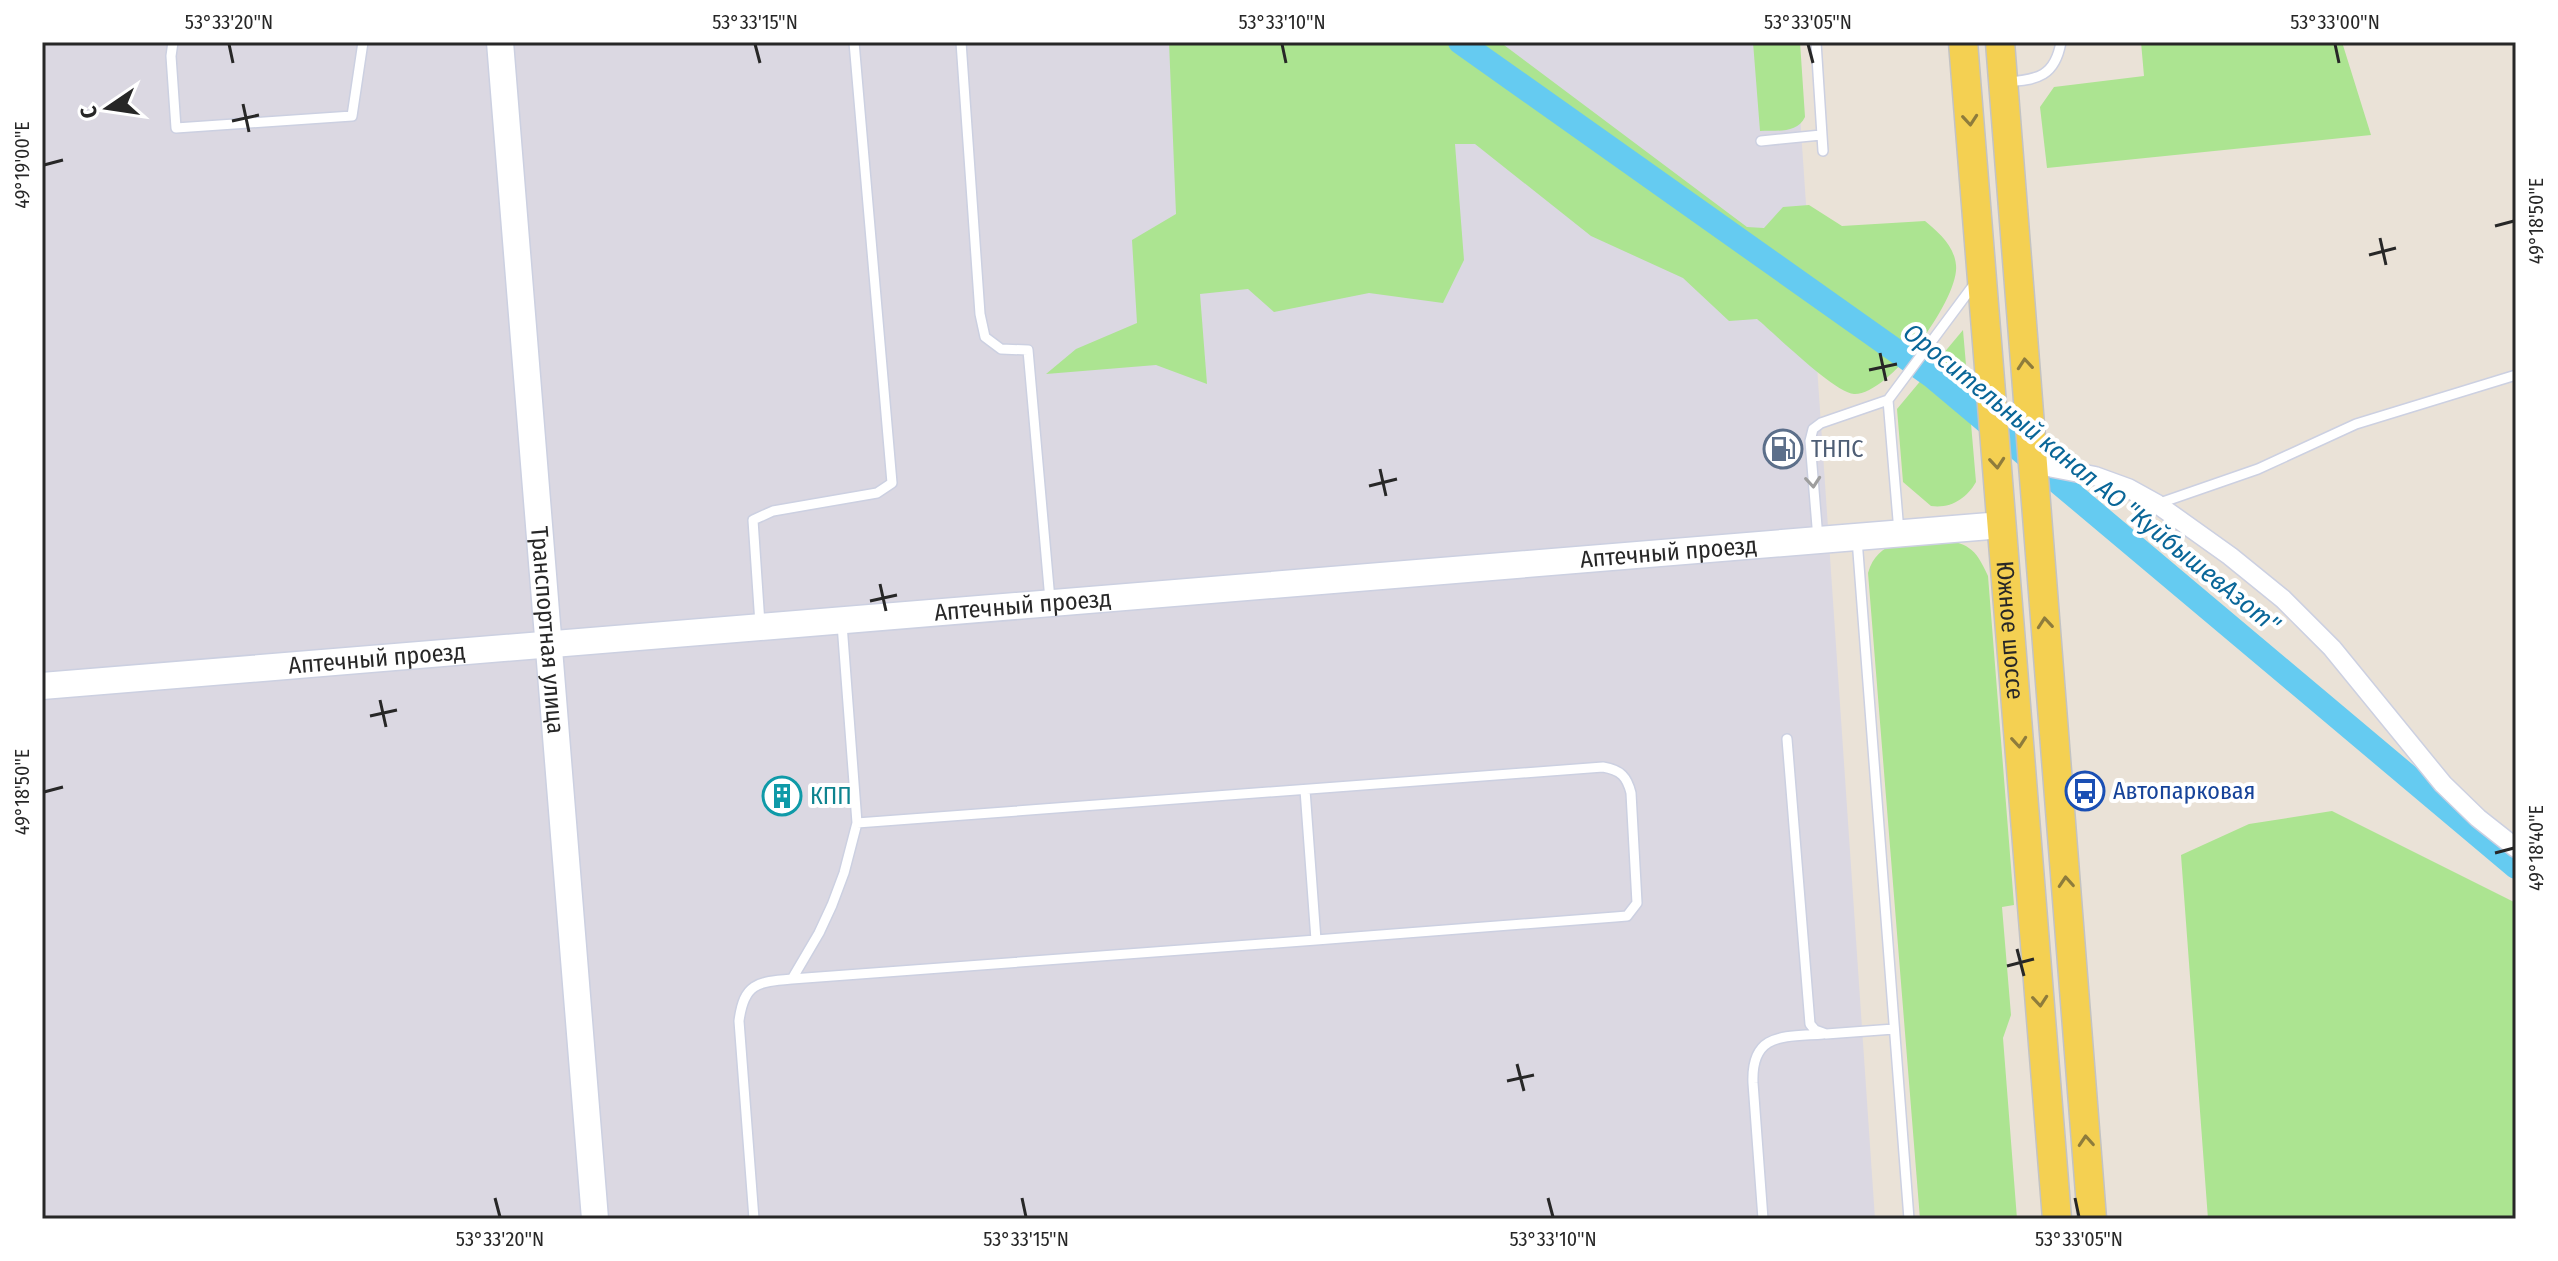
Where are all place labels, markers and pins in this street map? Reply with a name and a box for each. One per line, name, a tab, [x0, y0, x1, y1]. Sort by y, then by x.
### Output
fuel station icon: ТНПС	[1762, 428, 1804, 470]
place label: ТНПС	[1811, 435, 1863, 463]
bus stop icon: Автопарковая	[2064, 770, 2106, 812]
building icon: КПП	[761, 775, 803, 817]
place label: Автопарковая	[2113, 777, 2255, 805]
place label: КПП	[810, 782, 852, 810]

